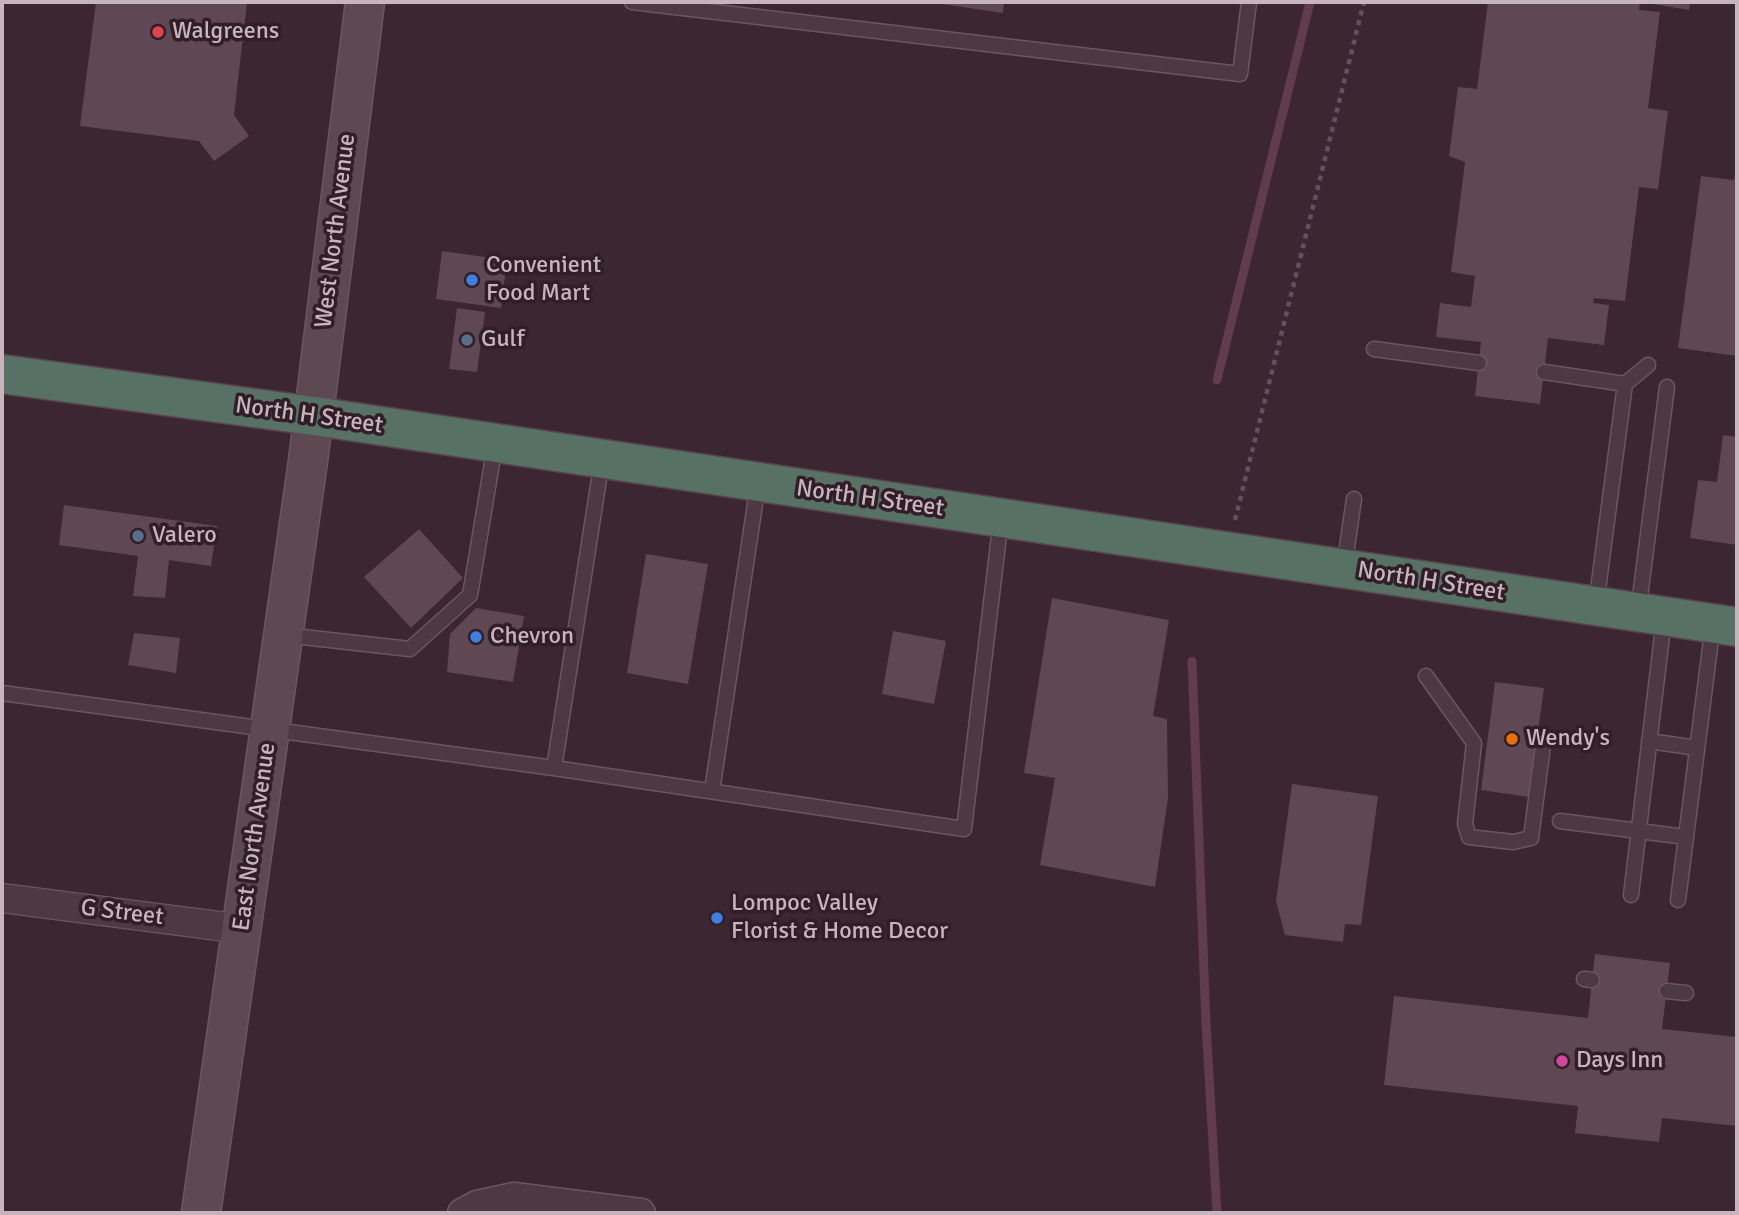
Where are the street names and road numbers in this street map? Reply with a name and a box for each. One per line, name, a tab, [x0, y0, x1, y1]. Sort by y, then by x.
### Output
street label: West North Avenue	[310, 132, 362, 330]
street label: North H Street	[233, 391, 385, 441]
street label: North H Street	[794, 474, 946, 524]
street label: North H Street	[1355, 556, 1507, 608]
street label: East North Avenue	[228, 741, 282, 933]
street label: G Street	[79, 894, 165, 932]

